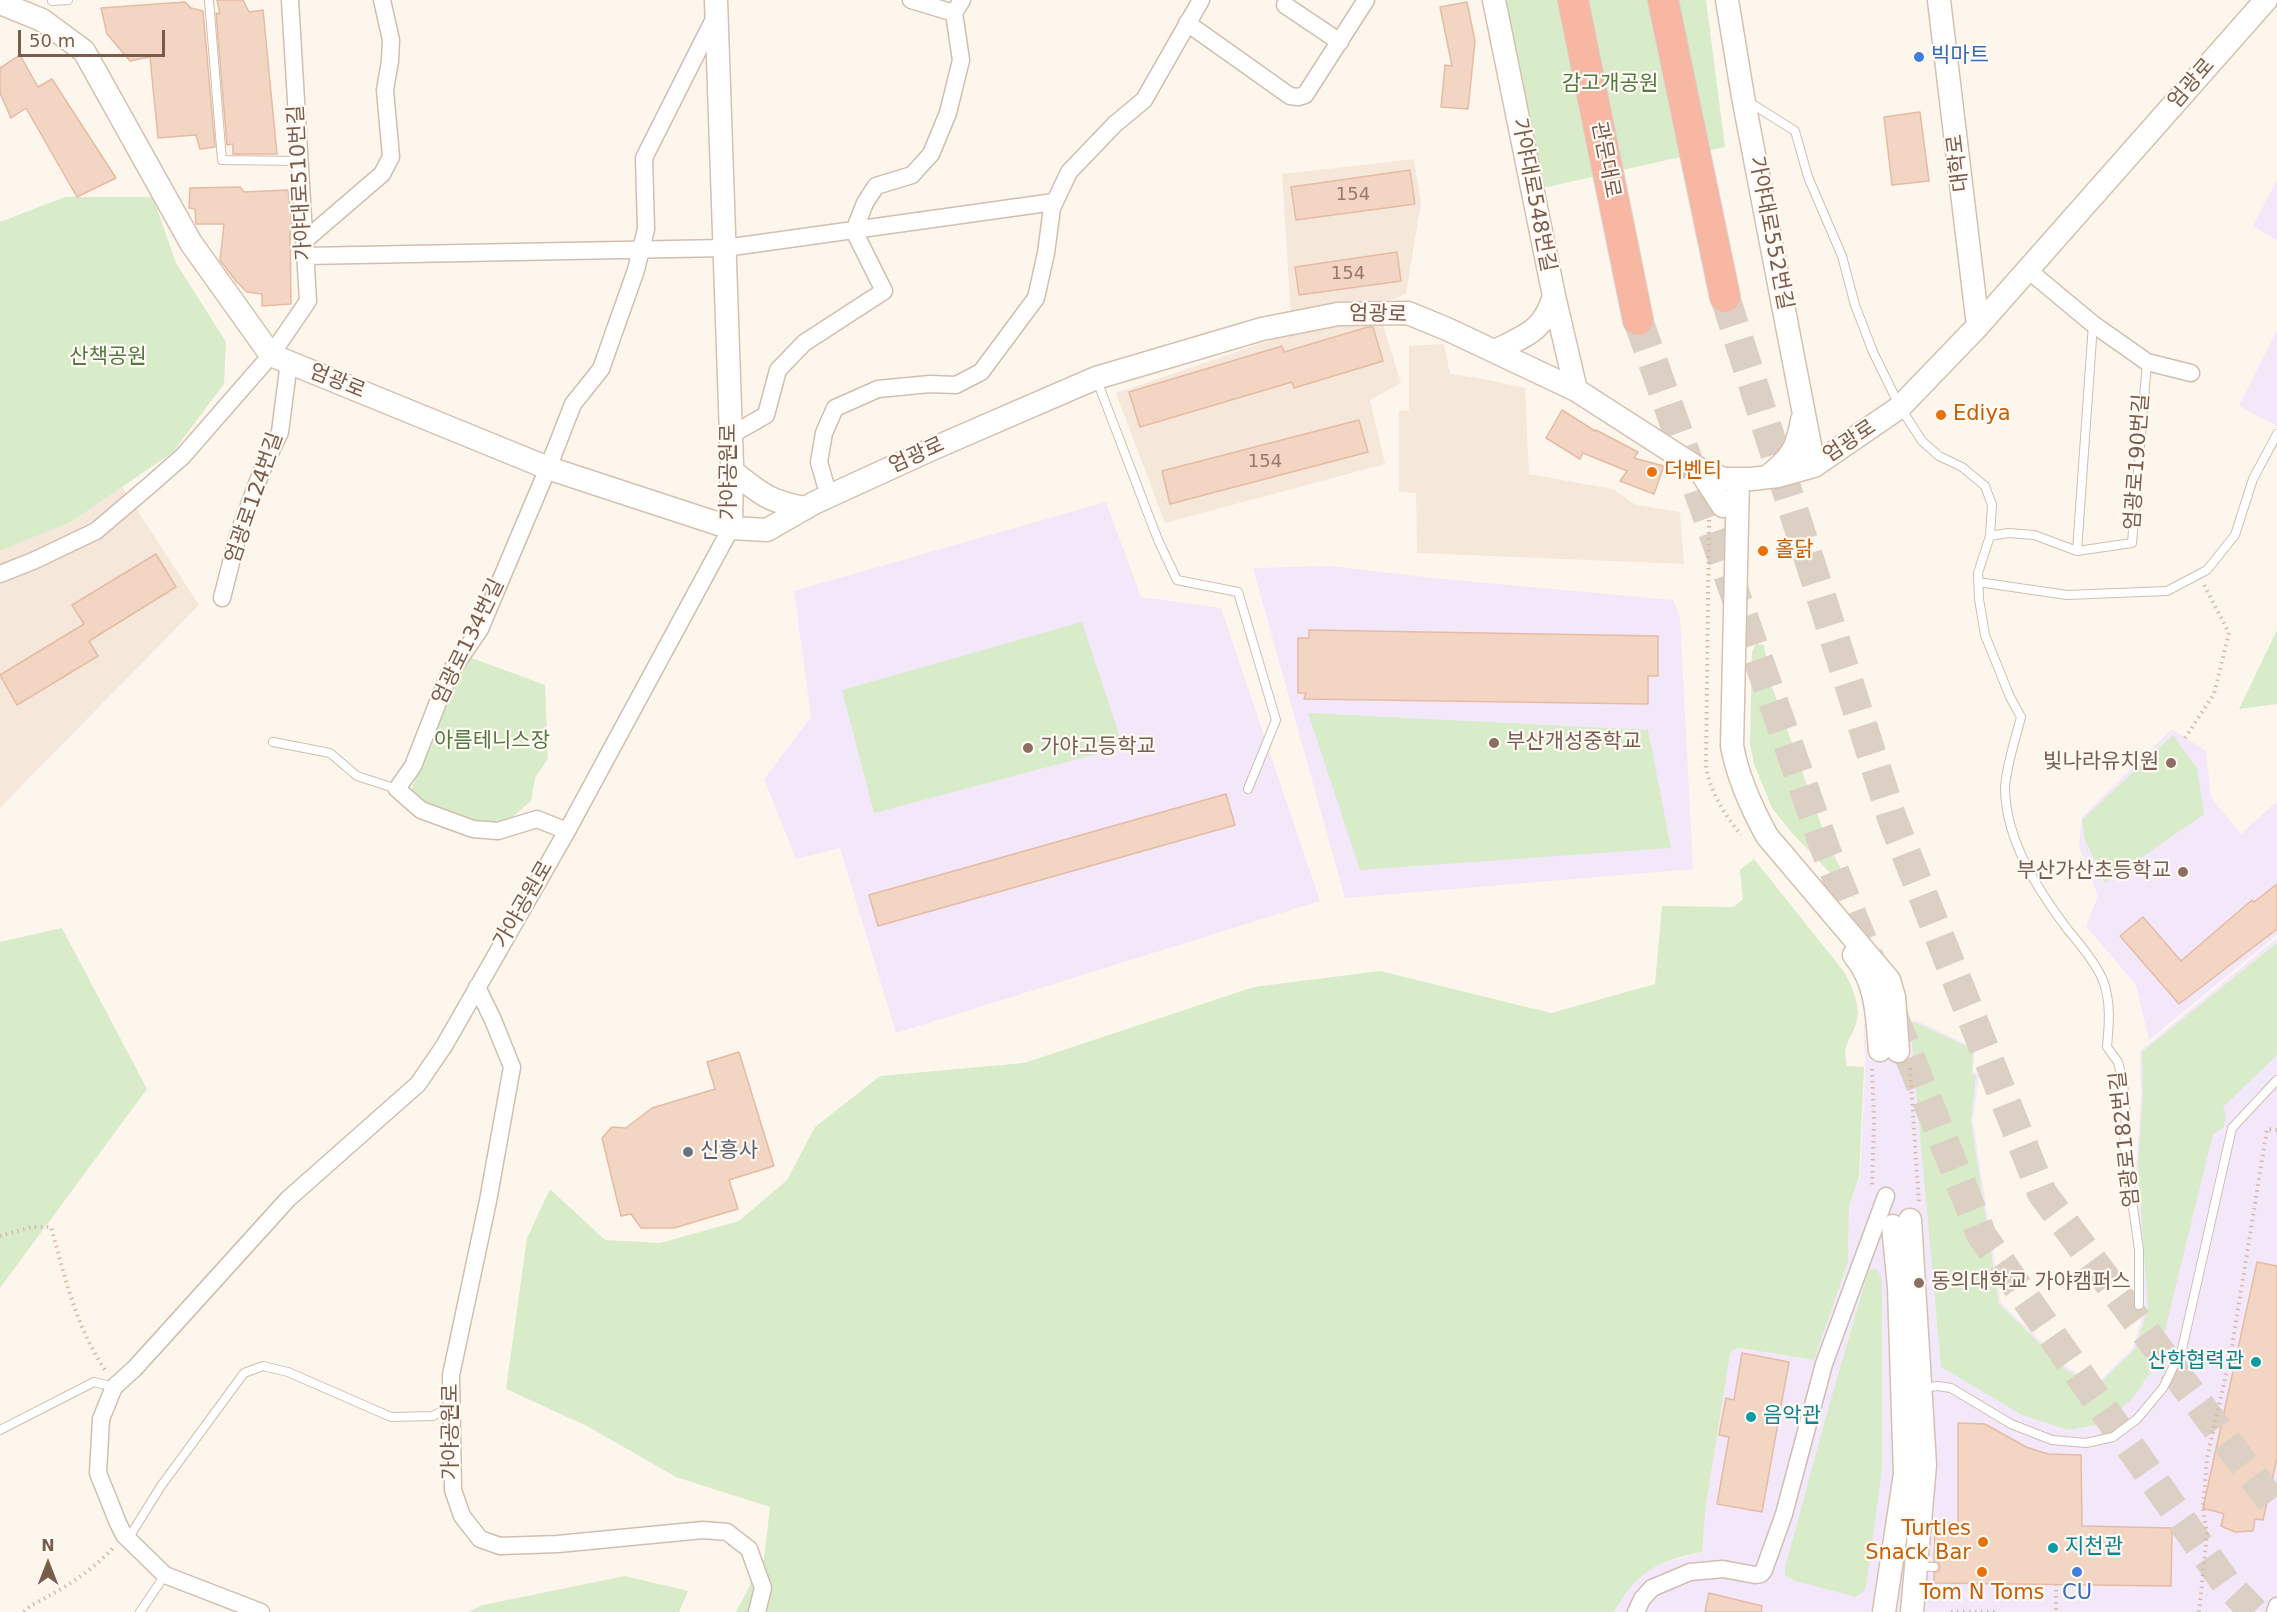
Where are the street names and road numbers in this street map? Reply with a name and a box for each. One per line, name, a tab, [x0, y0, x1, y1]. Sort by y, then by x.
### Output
street label: 엄광로	[2163, 54, 2221, 114]
street label: 가야대로510번길	[284, 104, 318, 262]
street label: 가야대로548번길	[1506, 116, 1560, 274]
street label: 관문대로	[1585, 120, 1625, 200]
street label: 대학로	[1943, 133, 1975, 193]
street label: 가야대로552번길	[1743, 154, 1797, 312]
street label: 엄광로	[1349, 301, 1407, 329]
street label: 엄광로	[305, 359, 369, 405]
street label: 엄광로190번길	[2121, 393, 2155, 531]
street label: 엄광로	[1819, 415, 1881, 469]
street label: 가야공원로	[717, 424, 743, 520]
street label: 엄광로124번길	[221, 429, 289, 567]
street label: 엄광로	[885, 433, 949, 479]
street label: 엄광로134번길	[428, 575, 510, 709]
street label: 가야공원로	[489, 857, 559, 953]
street label: 엄광로182번길	[2106, 1070, 2146, 1208]
street label: 가야공원로	[439, 1384, 465, 1480]

